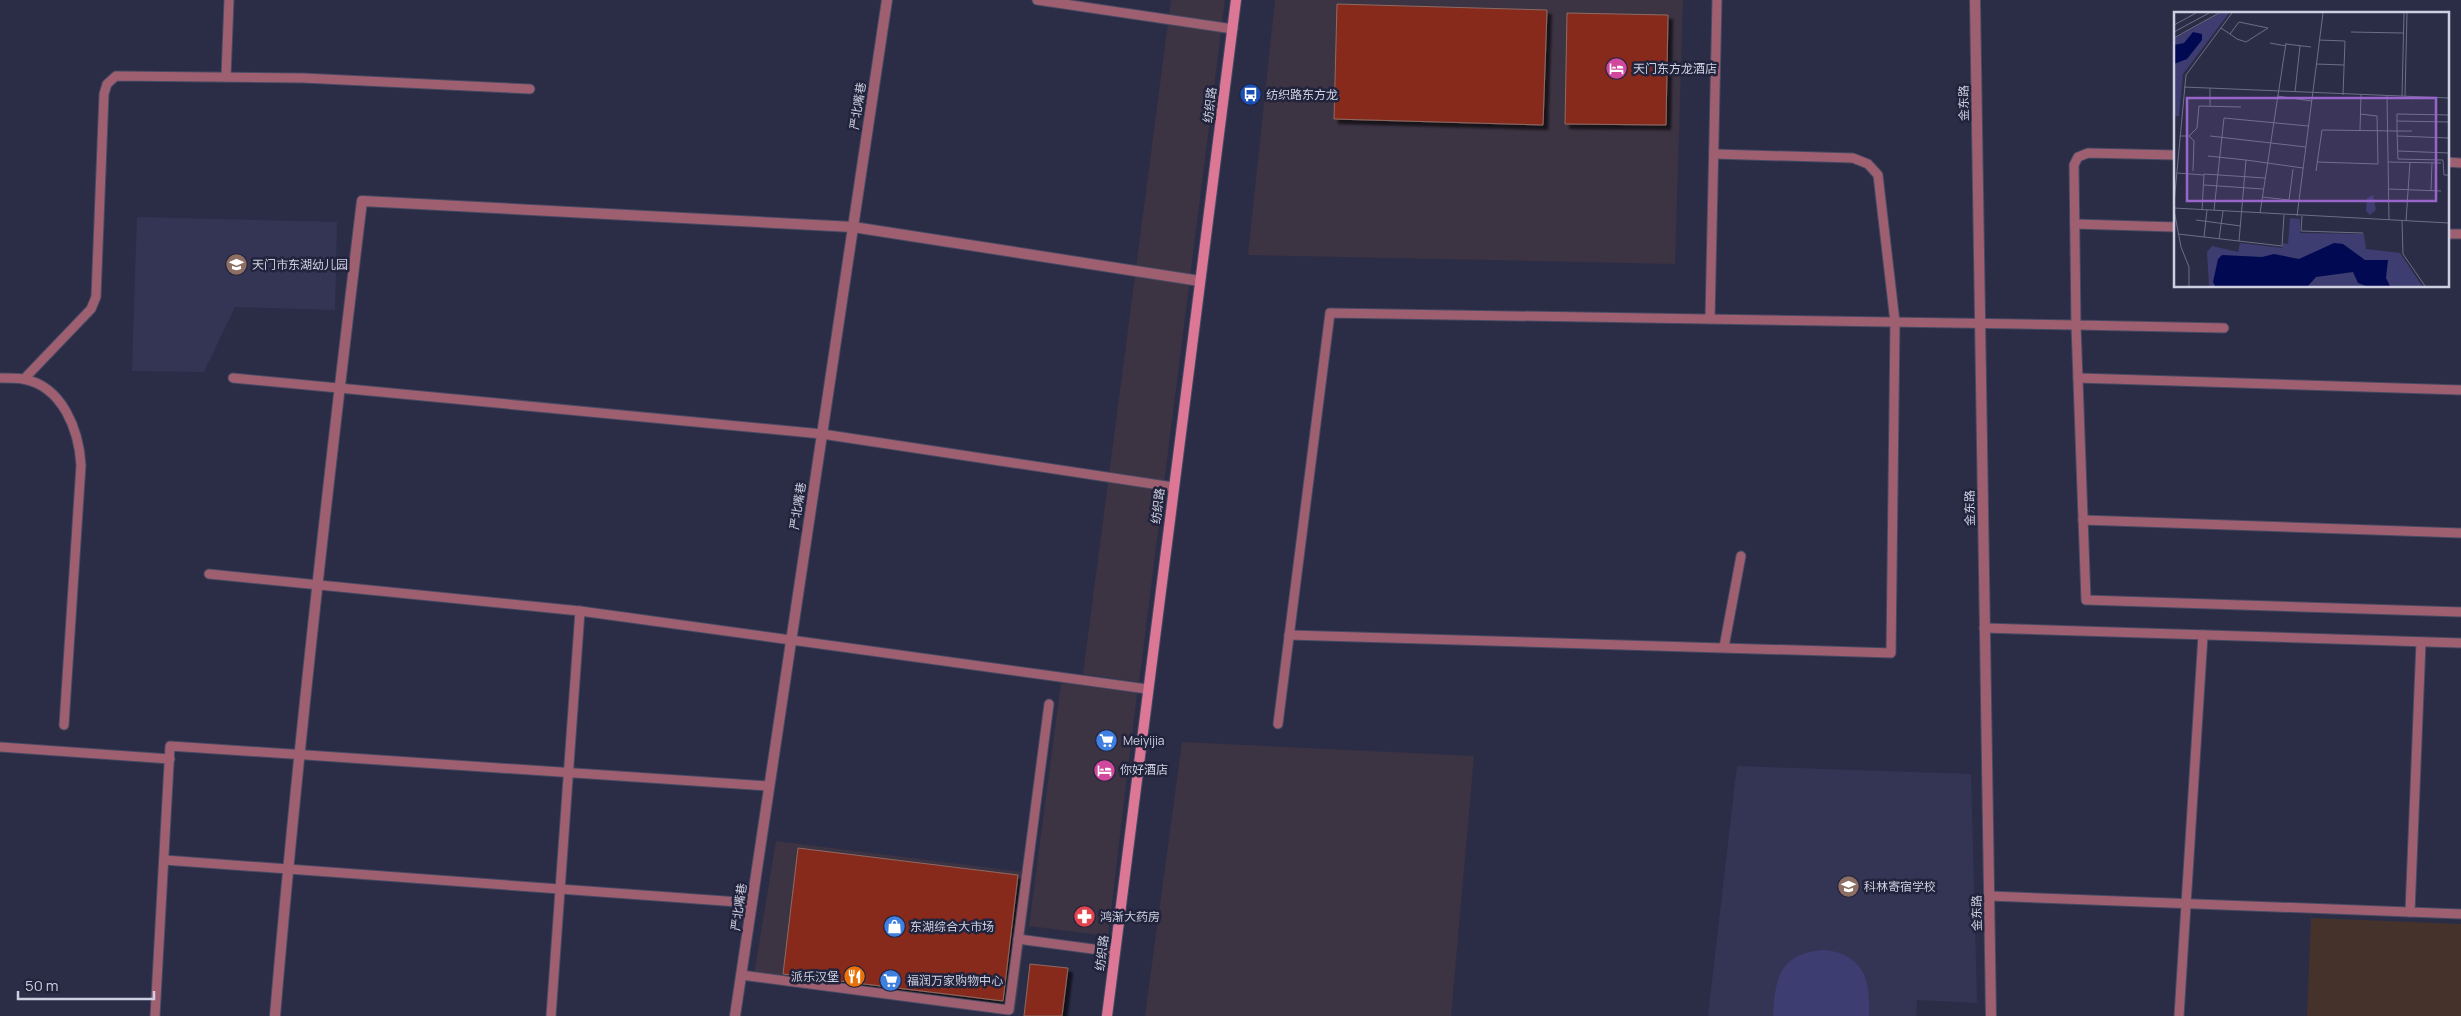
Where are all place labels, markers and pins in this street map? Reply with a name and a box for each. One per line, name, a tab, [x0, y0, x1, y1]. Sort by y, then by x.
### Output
hotel icon: 天门东方龙酒店	[1605, 57, 1629, 81]
place label: 天门东方龙酒店	[1633, 60, 1717, 77]
bus stop icon: 纺织路东方龙	[1238, 83, 1262, 107]
place label: 纺织路东方龙	[1266, 86, 1338, 103]
school or university icon: 天门市东湖幼儿园	[224, 253, 248, 277]
place label: 天门市东湖幼儿园	[252, 256, 348, 273]
supermarket icon: Meiyijia	[1095, 729, 1119, 753]
place label: Meiyijia	[1123, 732, 1165, 749]
hotel icon: 你好酒店	[1092, 758, 1116, 782]
place label: 你好酒店	[1120, 761, 1168, 778]
school or university icon: 科林寄宿学校	[1836, 875, 1860, 899]
place label: 科林寄宿学校	[1864, 878, 1936, 895]
pharmacy icon: 鸿渐大药房	[1072, 905, 1096, 929]
place label: 鸿渐大药房	[1100, 908, 1160, 925]
shop icon: 东湖综合大市场	[882, 915, 906, 939]
place label: 东湖综合大市场	[910, 918, 994, 935]
restaurant icon: 派乐汉堡	[843, 965, 867, 989]
place label: 派乐汉堡	[791, 968, 839, 985]
supermarket icon: 福润万家购物中心	[879, 969, 903, 993]
place label: 福润万家购物中心	[907, 972, 1003, 989]

